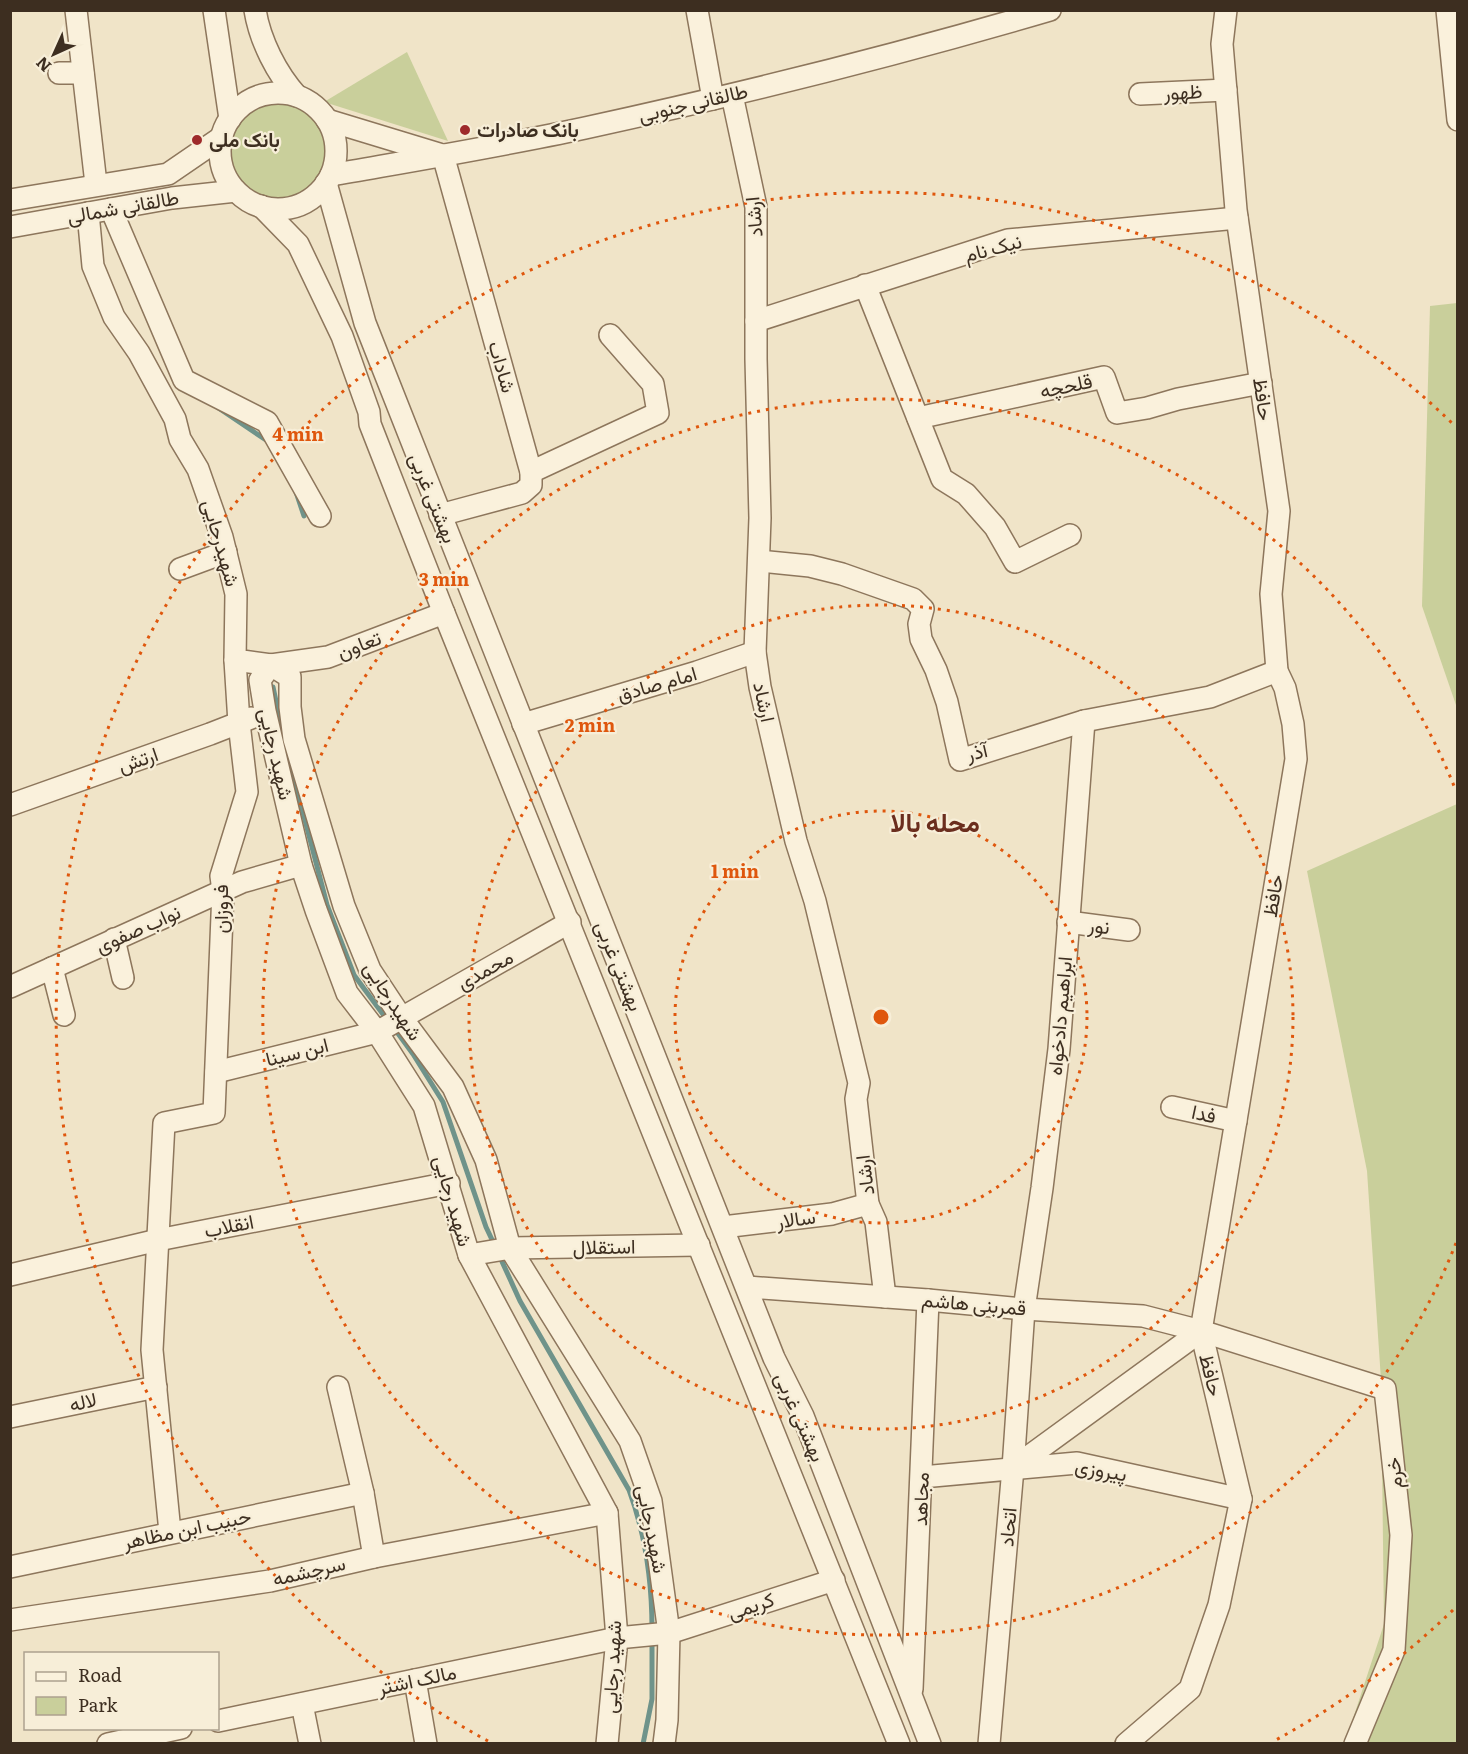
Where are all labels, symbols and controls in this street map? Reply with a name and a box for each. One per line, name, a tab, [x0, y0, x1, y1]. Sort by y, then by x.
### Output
north arrow	[24, 24, 84, 84]
text: N	[29, 52, 56, 79]
street label: طالقانی جنوبی	[635, 74, 750, 128]
street label: ظهور	[1162, 74, 1203, 106]
place label: بانک صادرات	[477, 113, 579, 143]
place label: بانک ملی	[209, 123, 280, 153]
marker: بانک صادرات	[458, 123, 472, 137]
marker: بانک ملی	[190, 133, 204, 147]
street label: طالقانی شمالی	[64, 180, 181, 230]
street label: ارشاد	[735, 196, 769, 239]
street label: نیک نام	[960, 224, 1025, 268]
street label: شاداب	[482, 337, 526, 396]
street label: قلحچه	[1036, 364, 1095, 405]
street label: حافظ	[1247, 375, 1283, 422]
text: 4 min	[272, 420, 324, 447]
street label: بهشتی غربی	[403, 447, 467, 547]
street label: شهیدرجایی	[196, 495, 250, 590]
text: 3 min	[419, 565, 470, 592]
street label: تعاون	[332, 621, 385, 665]
street label: امام صادق	[613, 656, 700, 708]
street label: ارشاد	[747, 679, 785, 725]
street label: شهید رجایی	[253, 705, 303, 802]
text: 2 min	[565, 711, 616, 738]
street label: آذر	[962, 733, 992, 767]
street label: ارتش	[113, 737, 162, 779]
district label: محله بالا	[890, 801, 980, 840]
text: 1 min	[711, 857, 760, 884]
street label: حافظ	[1253, 872, 1289, 919]
street label: فروزان	[204, 884, 234, 934]
street label: نواب صفوی	[90, 895, 185, 959]
street label: نور	[1086, 908, 1112, 940]
street label: بهشتی غربی	[589, 915, 653, 1015]
street label: محمدی	[450, 940, 518, 996]
street label: شهیدرجایی	[358, 954, 432, 1046]
street label: ابراهیم دادخواه	[1038, 955, 1078, 1077]
centre of rings	[871, 1007, 891, 1027]
street label: ابن سینا	[262, 1028, 331, 1072]
street label: فدا	[1189, 1095, 1219, 1129]
street label: شهید رجایی	[428, 1151, 482, 1250]
street label: ارشاد	[846, 1153, 880, 1197]
street label: سالار	[773, 1199, 817, 1235]
street label: انقلاب	[201, 1205, 256, 1244]
street label: استقلال	[572, 1229, 636, 1261]
street label: قمربنی هاشم	[921, 1282, 1028, 1322]
street label: حافظ	[1193, 1350, 1233, 1399]
street label: بهشتی غربی	[769, 1367, 835, 1466]
street label: لاله	[66, 1383, 99, 1418]
street label: پیروزی	[1073, 1449, 1130, 1488]
street label: خرم	[1375, 1456, 1409, 1490]
street label: مجاهد	[903, 1471, 935, 1526]
street label: شهیدرجایی	[631, 1482, 677, 1575]
street label: حبیب ابن مظاهر	[119, 1499, 253, 1555]
street label: اتحاد	[989, 1506, 1023, 1548]
street label: سرچشمه	[269, 1546, 348, 1593]
street label: کریمی	[723, 1582, 778, 1626]
street label: شهید رجایی	[593, 1619, 627, 1714]
legend	[24, 1652, 219, 1730]
street label: مالک اشتر	[373, 1655, 459, 1701]
text: Road	[78, 1661, 122, 1688]
text: Park	[78, 1691, 119, 1718]

